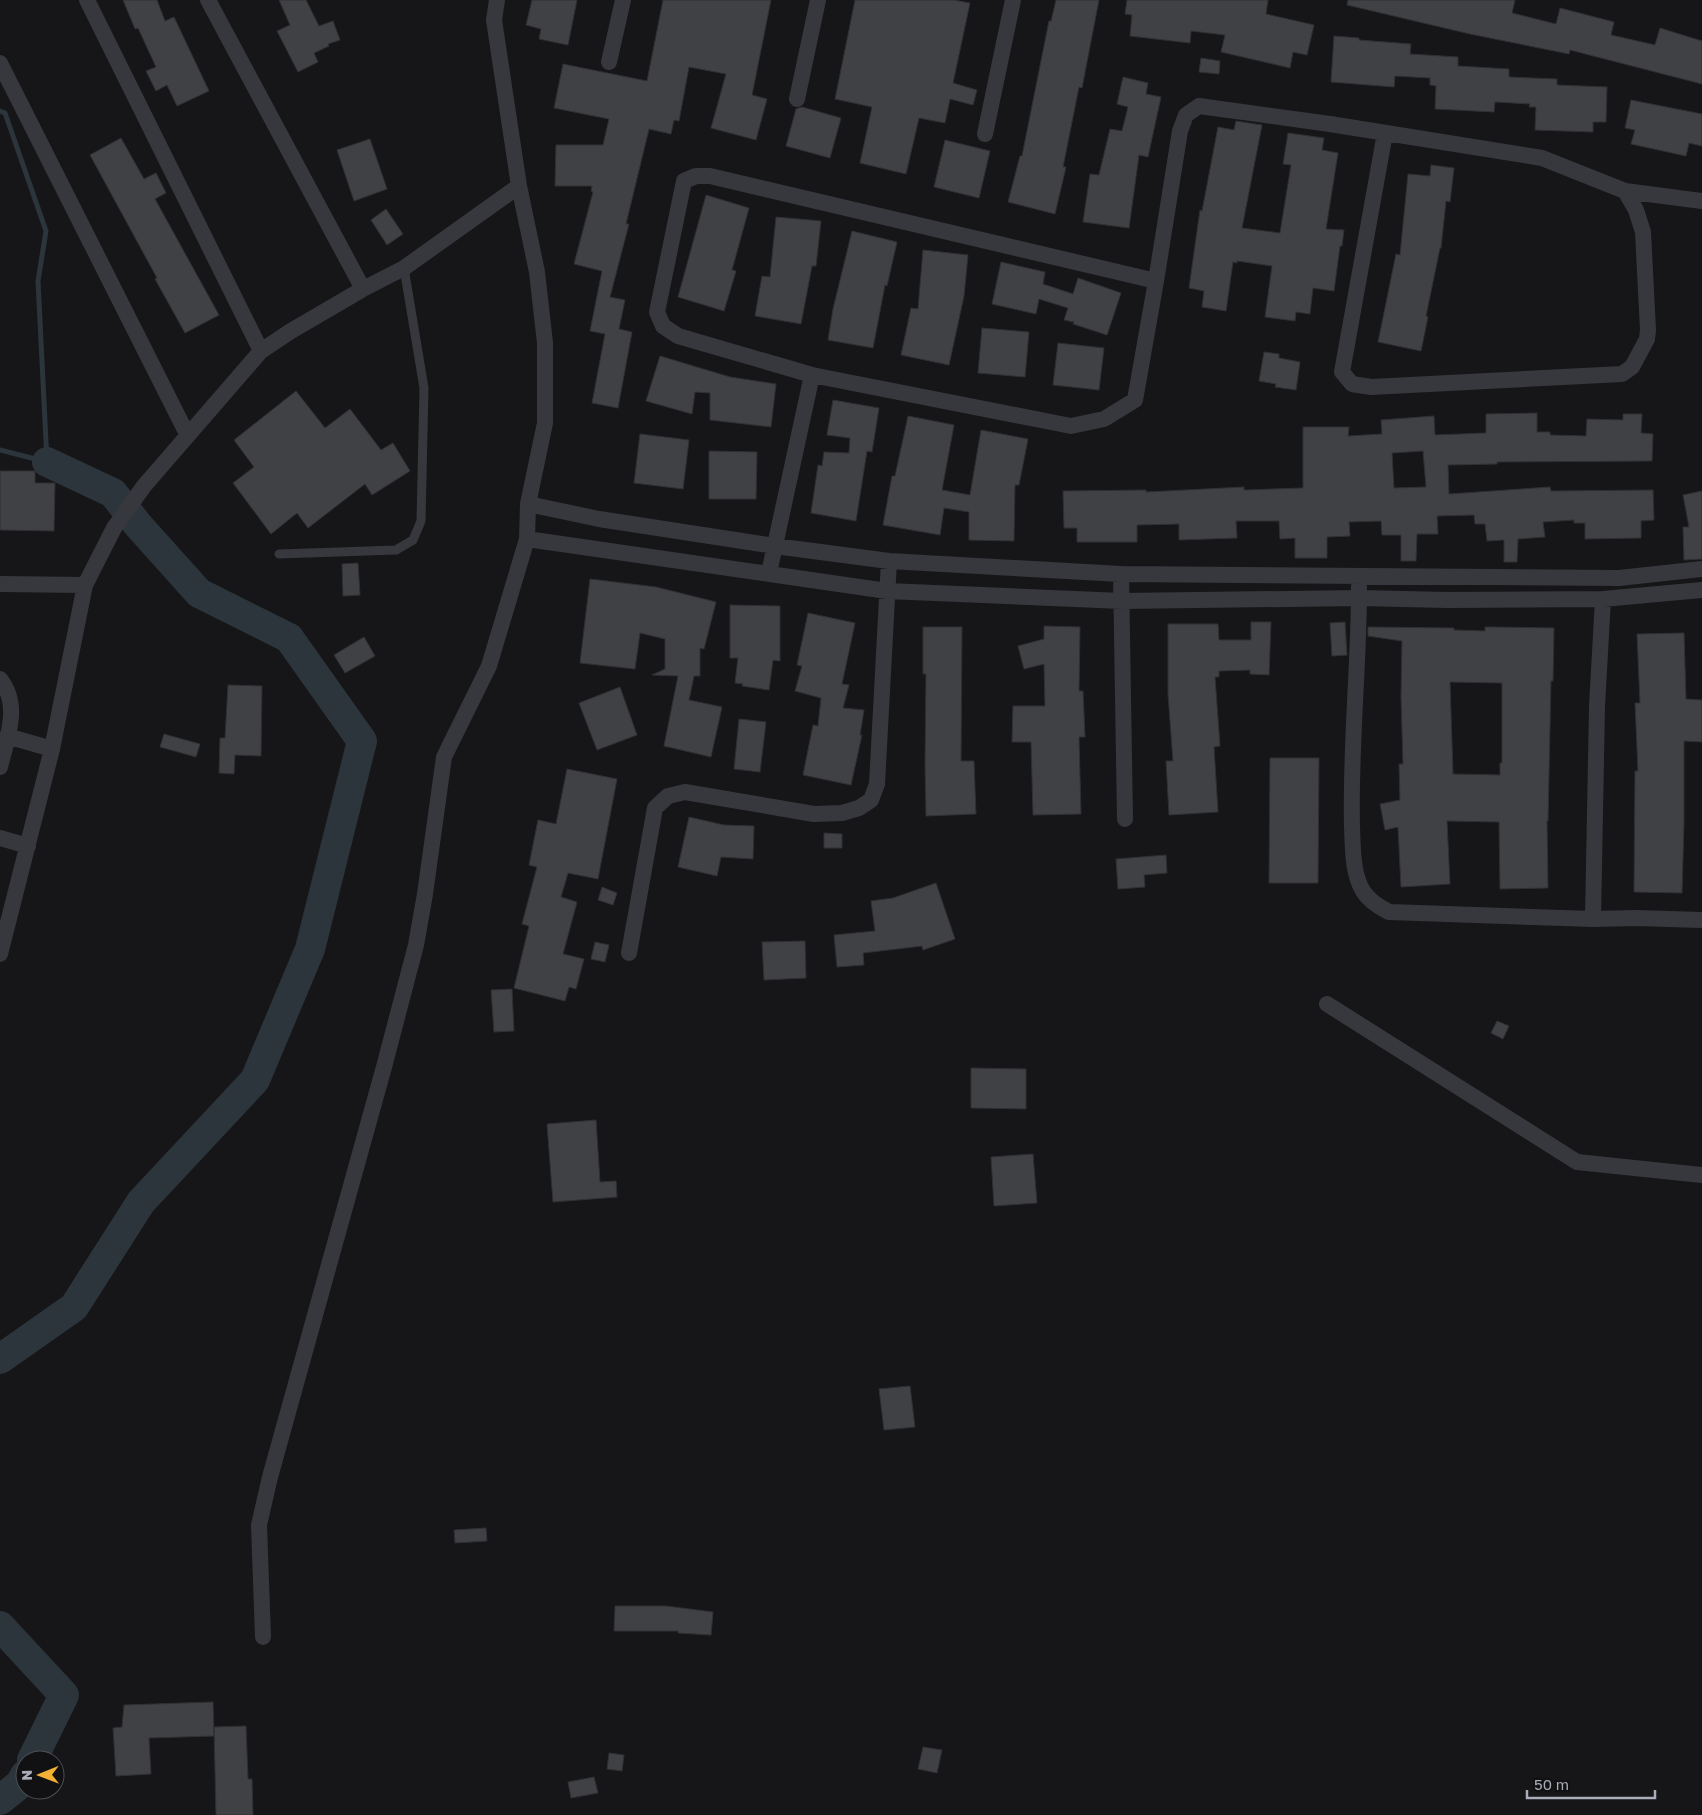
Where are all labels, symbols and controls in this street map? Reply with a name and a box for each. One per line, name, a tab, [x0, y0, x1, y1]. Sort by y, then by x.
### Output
north arrow	[15, 1750, 65, 1800]
scale bar	[1527, 1768, 1654, 1800]
text: N	[18, 1770, 35, 1781]
text: 50 m	[1534, 1775, 1569, 1793]

